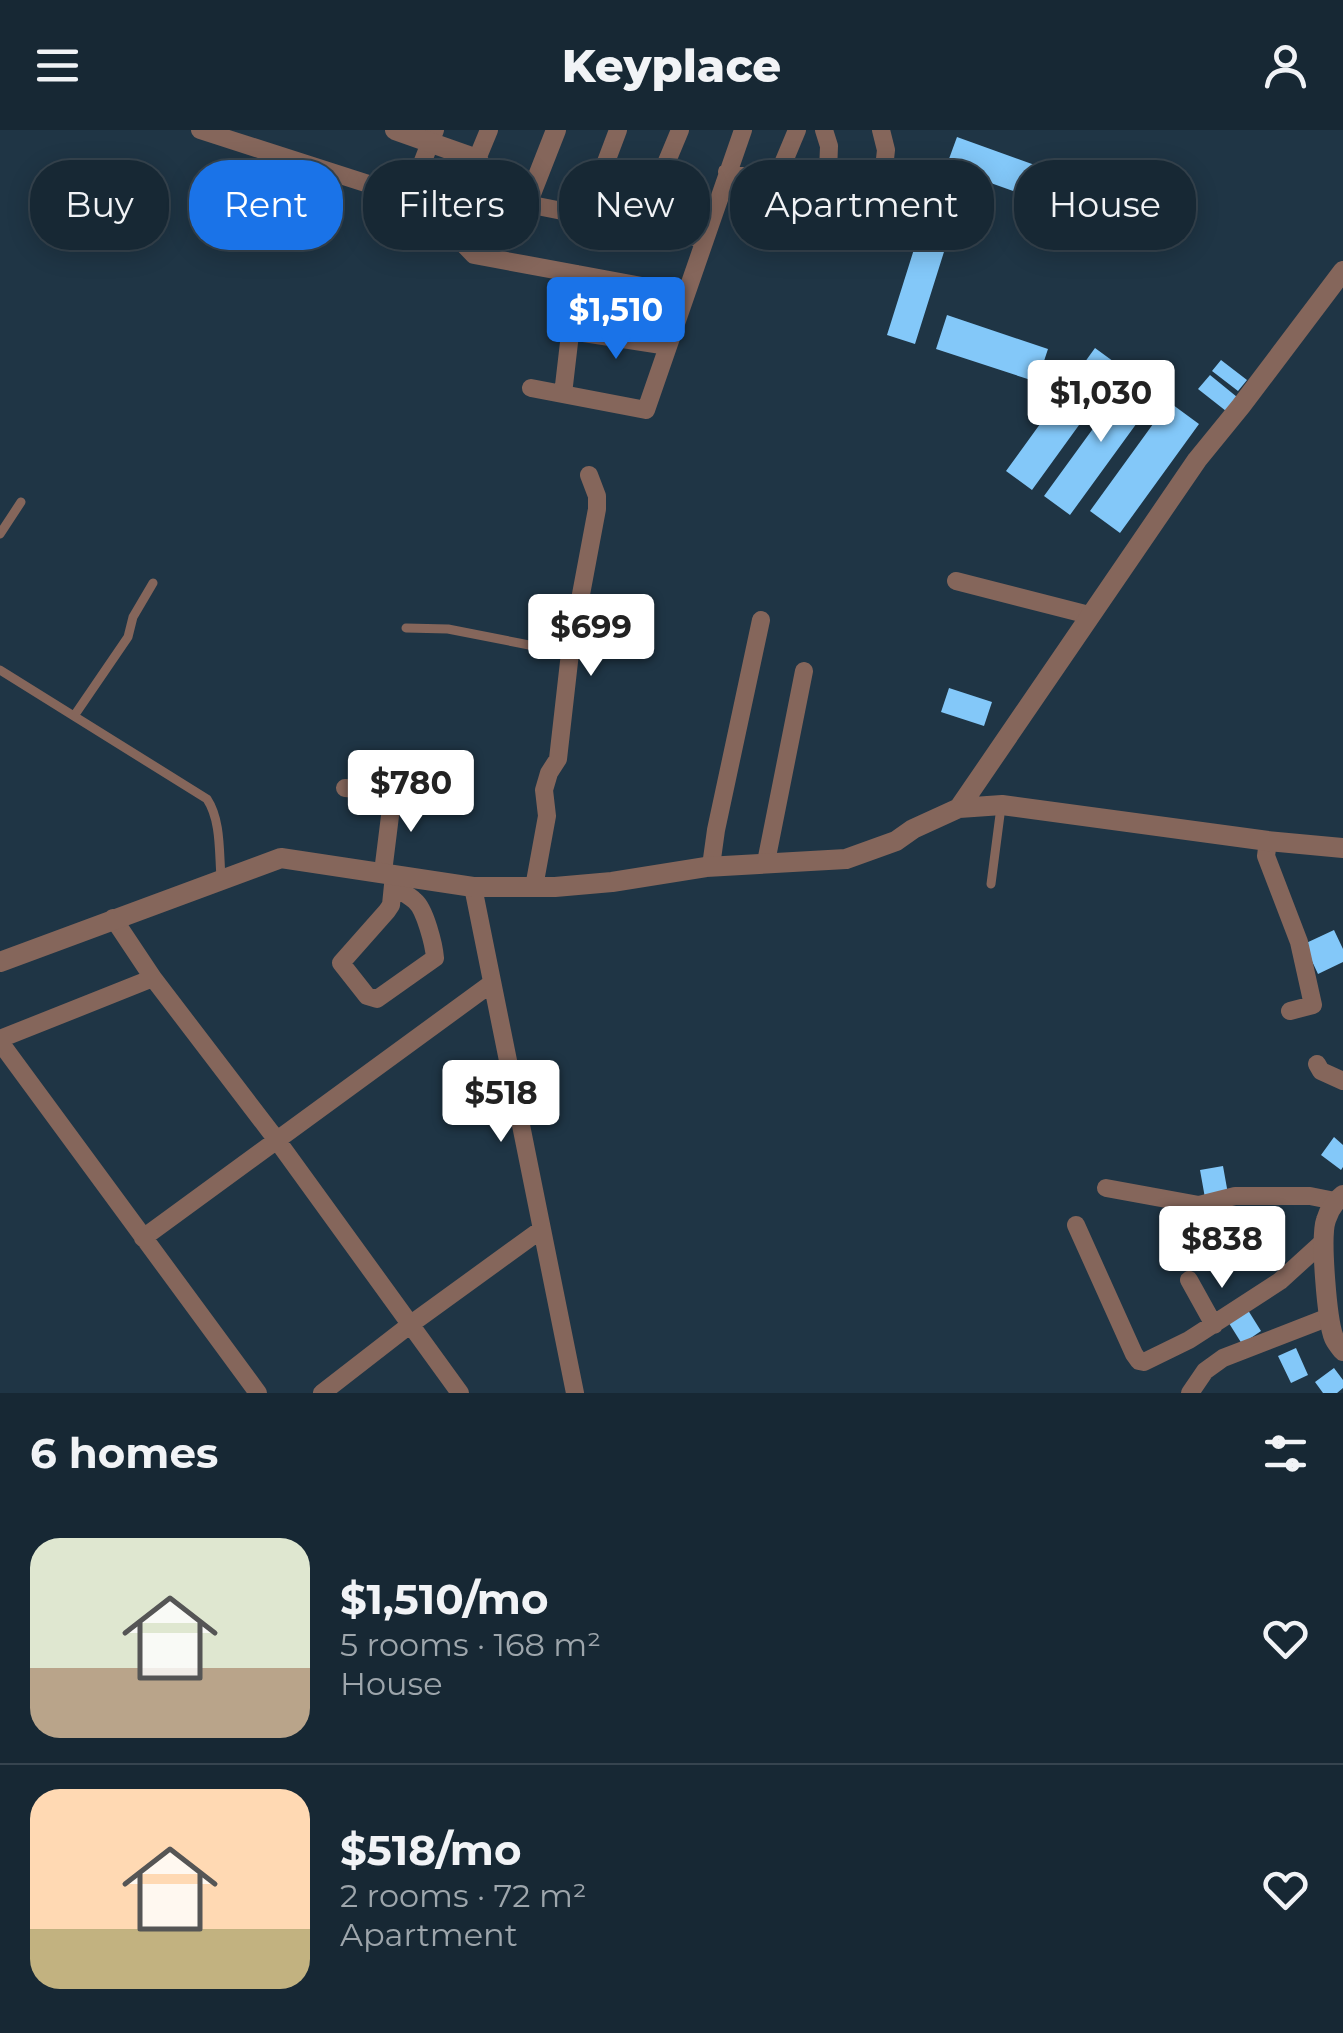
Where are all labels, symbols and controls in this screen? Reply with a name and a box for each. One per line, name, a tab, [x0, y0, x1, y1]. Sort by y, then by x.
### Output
icon: menu	[30, 38, 85, 93]
text: Keyplace	[562, 38, 781, 93]
icon: person	[1258, 38, 1313, 93]
chip: Buy	[30, 160, 169, 250]
chip: Rent	[189, 160, 343, 250]
chip: Filters	[363, 160, 539, 250]
chip: New	[559, 160, 710, 250]
chip: Apartment	[730, 160, 994, 250]
chip: House	[1014, 160, 1196, 250]
pin: $1,510	[535, 277, 697, 362]
text: $1,510	[569, 290, 663, 329]
pin: $1,030	[1020, 360, 1182, 445]
text: $1,030	[1050, 373, 1152, 412]
pin: $699	[532, 594, 650, 679]
text: $699	[550, 607, 632, 646]
pin: $780	[352, 750, 470, 835]
text: $780	[370, 763, 452, 802]
pin: $518	[442, 1060, 560, 1145]
text: $518	[464, 1073, 538, 1112]
pin: $838	[1163, 1206, 1281, 1291]
text: $838	[1181, 1219, 1263, 1258]
icon: filters	[1258, 1426, 1313, 1481]
text: 6 homes	[30, 1427, 218, 1479]
text: $1,510/mo	[340, 1573, 549, 1625]
icon: home	[110, 1578, 230, 1698]
icon: heart	[1258, 1611, 1313, 1666]
text: 5 rooms · 168 m²	[340, 1625, 601, 1664]
text: House	[340, 1664, 443, 1703]
text: $518/mo	[340, 1824, 522, 1876]
icon: home	[110, 1829, 230, 1949]
icon: heart	[1258, 1862, 1313, 1917]
text: 2 rooms · 72 m²	[340, 1876, 587, 1915]
text: Apartment	[340, 1915, 518, 1954]

